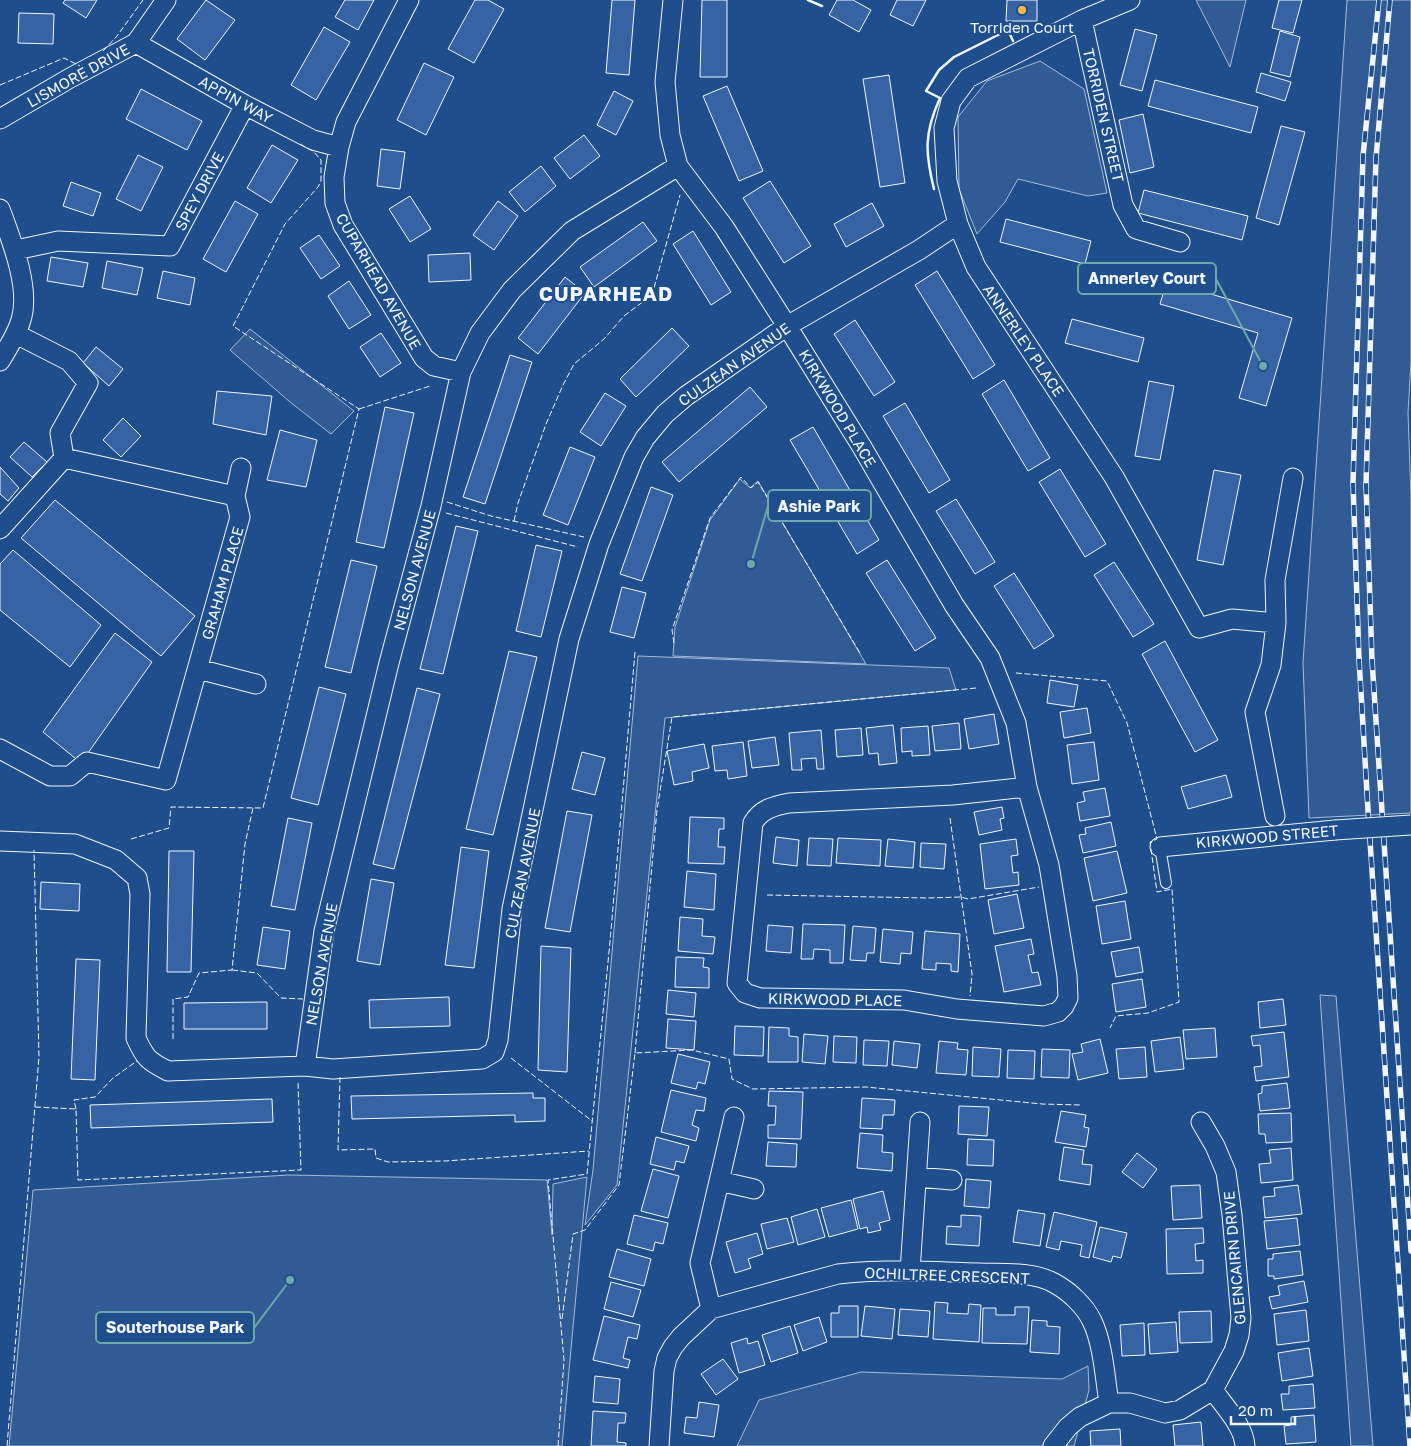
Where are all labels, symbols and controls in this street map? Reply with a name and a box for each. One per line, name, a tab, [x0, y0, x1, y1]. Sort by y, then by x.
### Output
marker: Torriden Court	[1016, 4, 1028, 16]
place label: Torriden Court	[970, 18, 1074, 36]
street label: LISMORE DRIVE	[24, 39, 132, 111]
street label: TORRIDEN STREET	[1080, 46, 1128, 184]
street label: APPIN WAY	[196, 71, 276, 127]
street label: SPEY DRIVE	[171, 149, 227, 233]
street label: CUPARHEAD AVENUE	[333, 210, 425, 352]
callout: Annerley Court	[1078, 263, 1216, 294]
text: Annerley Court	[1088, 268, 1206, 288]
district label: CUPARHEAD	[539, 281, 673, 305]
street label: ANNERLEY PLACE	[980, 281, 1068, 399]
street label: CULZEAN AVENUE	[674, 319, 794, 409]
street label: KIRKWOOD PLACE	[796, 346, 880, 470]
callout: Ashie Park	[768, 490, 871, 521]
text: Ashie Park	[777, 496, 861, 516]
street label: NELSON AVENUE	[389, 508, 439, 632]
street label: GRAHAM PLACE	[197, 524, 247, 642]
street label: CULZEAN AVENUE	[500, 806, 544, 940]
street label: KIRKWOOD STREET	[1195, 821, 1339, 851]
street label: NELSON AVENUE	[301, 901, 341, 1027]
street label: KIRKWOOD PLACE	[768, 989, 902, 1009]
street label: GLENCAIRN DRIVE	[1219, 1190, 1249, 1326]
street label: OCHILTREE CRESCENT	[864, 1263, 1030, 1287]
callout: Souterhouse Park	[96, 1312, 254, 1343]
text: Souterhouse Park	[106, 1317, 245, 1337]
scale bar	[1231, 1394, 1295, 1426]
text: 20 m	[1238, 1401, 1273, 1419]

